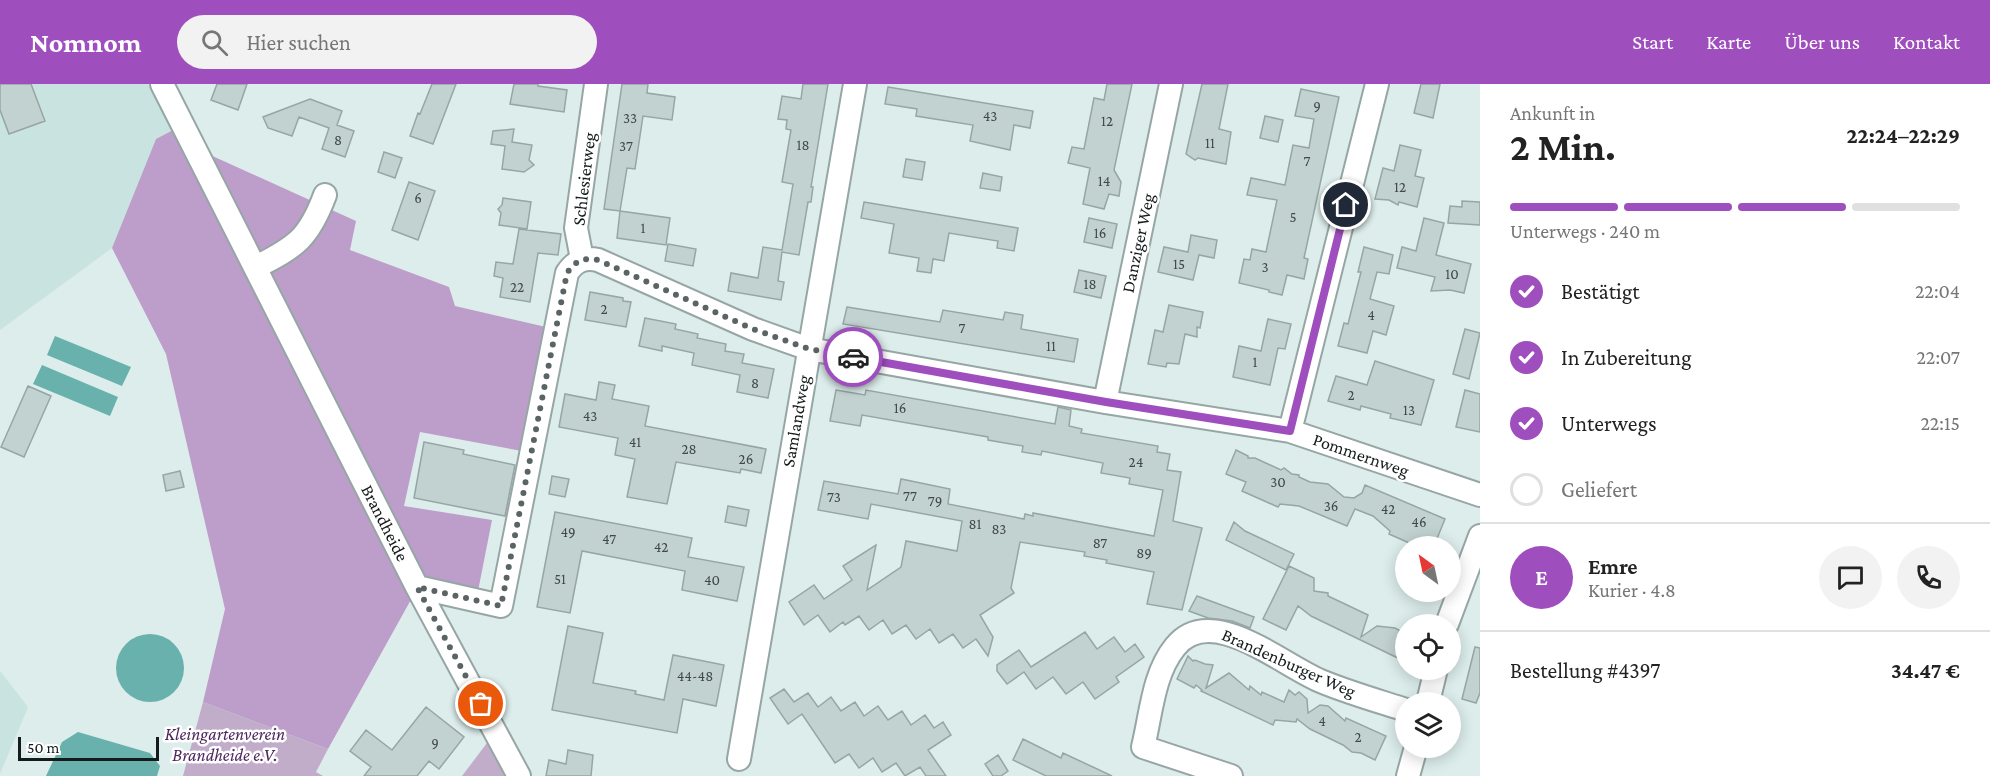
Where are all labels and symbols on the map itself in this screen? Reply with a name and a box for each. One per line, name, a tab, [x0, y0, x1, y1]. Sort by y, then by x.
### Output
house number: 9	[1313, 98, 1321, 114]
house number: 43	[983, 108, 997, 124]
house number: 33	[623, 110, 637, 126]
house number: 12	[1101, 113, 1113, 129]
street label: Schlesierweg	[568, 131, 600, 227]
house number: 8	[334, 132, 342, 148]
house number: 11	[1205, 135, 1215, 151]
house number: 18	[796, 137, 810, 153]
house number: 37	[619, 138, 633, 154]
house number: 7	[1304, 153, 1311, 169]
house number: 14	[1098, 173, 1110, 189]
pin	[1320, 179, 1371, 230]
house number: 12	[1394, 179, 1406, 195]
house number: 6	[414, 190, 422, 206]
street label: Danziger Weg	[1118, 191, 1158, 294]
house number: 5	[1289, 209, 1297, 225]
house number: 1	[641, 220, 646, 236]
house number: 16	[1094, 225, 1106, 241]
house number: 15	[1173, 256, 1185, 272]
house number: 3	[1261, 259, 1269, 275]
house number: 10	[1445, 266, 1459, 282]
house number: 18	[1083, 276, 1097, 292]
house number: 22	[510, 279, 524, 295]
house number: 2	[600, 301, 608, 317]
house number: 4	[1367, 307, 1375, 323]
house number: 7	[959, 320, 966, 336]
courier	[823, 327, 883, 387]
house number: 11	[1046, 338, 1056, 354]
house number: 1	[1253, 354, 1258, 370]
street label: Samlandweg	[778, 373, 814, 469]
house number: 8	[751, 375, 759, 391]
house number: 2	[1347, 387, 1355, 403]
house number: 16	[894, 400, 906, 416]
house number: 13	[1403, 402, 1415, 418]
house number: 43	[583, 408, 597, 424]
street label: Pommernweg	[1310, 429, 1412, 481]
house number: 41	[629, 434, 641, 450]
house number: 28	[681, 441, 697, 457]
house number: 26	[739, 451, 753, 467]
house number: 24	[1129, 454, 1143, 470]
house number: 30	[1270, 474, 1286, 490]
street label: Brandheide	[357, 481, 413, 565]
house number: 77	[903, 488, 917, 504]
house number: 73	[827, 489, 841, 505]
house number: 79	[928, 493, 942, 509]
house number: 36	[1324, 498, 1338, 514]
house number: 42	[1381, 501, 1395, 517]
house number: 46	[1411, 514, 1427, 530]
house number: 81	[968, 516, 982, 532]
house number: 83	[992, 521, 1006, 537]
house number: 49	[560, 524, 576, 540]
house number: 47	[602, 531, 616, 547]
house number: 87	[1093, 535, 1107, 551]
north arrow	[1395, 536, 1461, 602]
house number: 42	[654, 539, 668, 555]
house number: 89	[1136, 545, 1152, 561]
house number: 51	[554, 571, 566, 587]
house number: 40	[704, 572, 720, 588]
street label: Brandenburger Weg	[1219, 624, 1359, 702]
house number: 44-48	[677, 668, 713, 684]
pin	[455, 678, 506, 729]
house number: 4	[1318, 713, 1326, 729]
park label: Kleingartenverein Brandheide e.V.	[165, 724, 285, 765]
house number: 2	[1354, 729, 1362, 745]
scale bar	[18, 734, 159, 762]
house number: 9	[431, 735, 439, 751]

